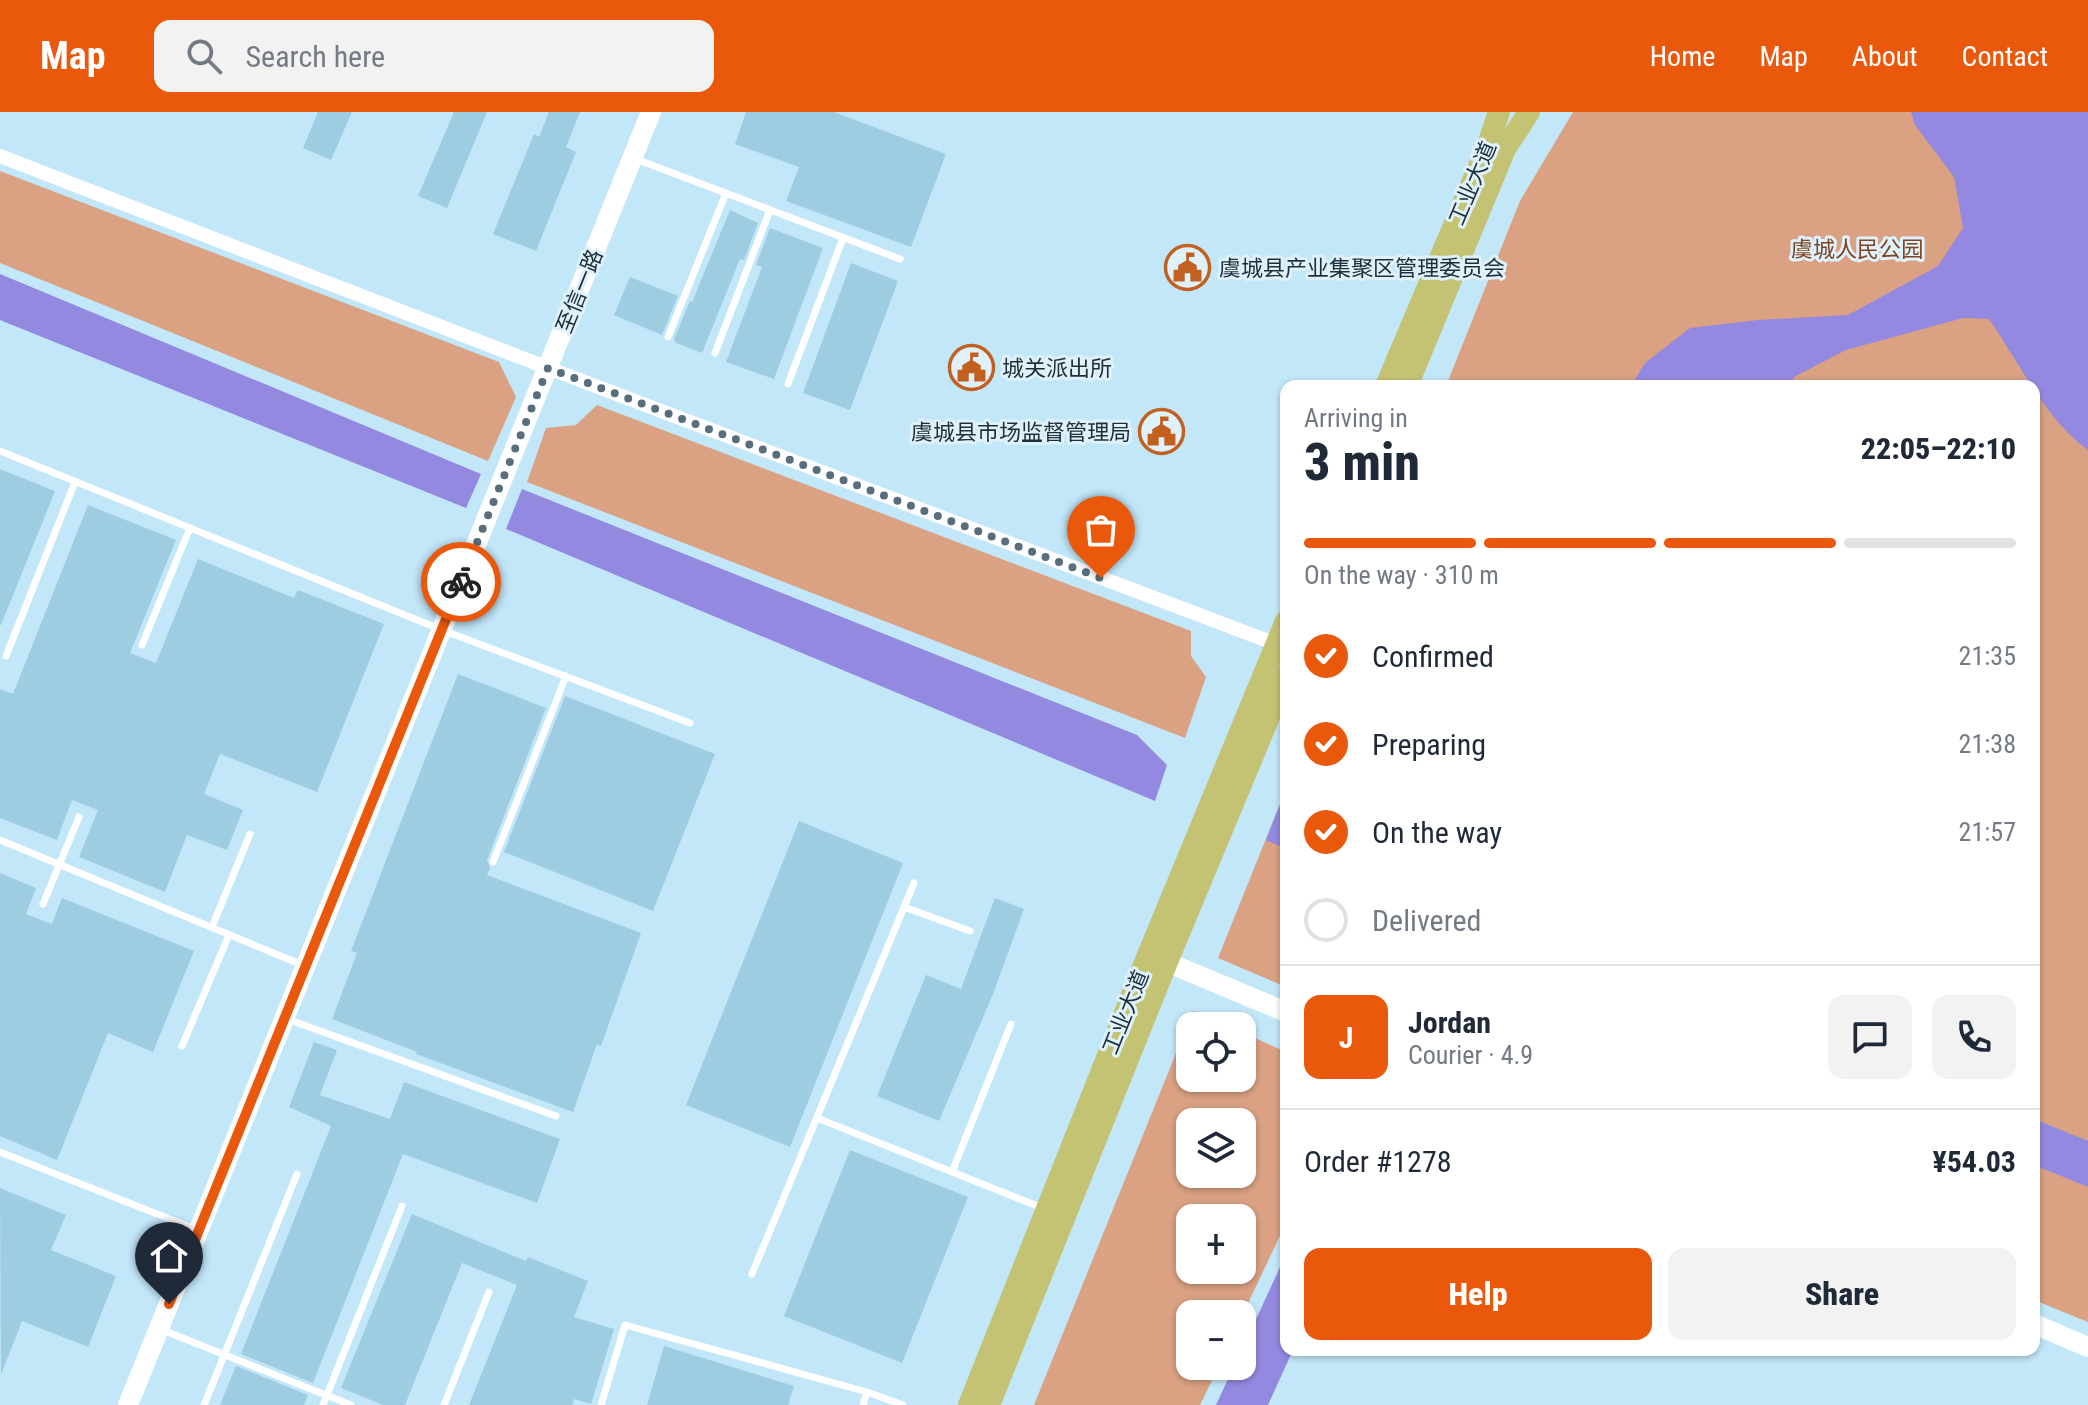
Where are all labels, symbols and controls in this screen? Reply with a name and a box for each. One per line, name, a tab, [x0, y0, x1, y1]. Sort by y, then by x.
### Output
search box	[154, 20, 714, 92]
text: Map	[40, 34, 106, 78]
icon: search	[182, 34, 226, 78]
text: Search here	[246, 39, 385, 74]
text: Home	[1650, 40, 1715, 73]
text: Map	[1759, 40, 1808, 73]
text: About	[1852, 40, 1918, 73]
text: Contact	[1962, 40, 2048, 73]
street label: 工业大道	[1444, 138, 1501, 229]
park label: 虞城人民公园	[1791, 237, 1923, 262]
public building icon: 虞城县产业集聚区管理委员会	[1164, 244, 1212, 292]
street label: 至信一路	[551, 246, 608, 337]
place label: 虞城县产业集聚区管理委员会	[1219, 256, 1505, 281]
public building icon: 城关派出所	[947, 344, 995, 392]
place label: 城关派出所	[1002, 356, 1112, 381]
text: Arriving in	[1304, 403, 1408, 433]
public building icon: 虞城县市场监督管理局	[1138, 408, 1186, 456]
place label: 虞城县市场监督管理局	[911, 420, 1131, 445]
text: 22:05–22:10	[1861, 431, 2016, 466]
text: 3 min	[1304, 432, 1420, 493]
pin	[1067, 496, 1135, 578]
icon: bag	[1079, 508, 1123, 552]
courier	[421, 542, 501, 622]
icon: bike	[439, 560, 483, 604]
text: On the way · 310 m	[1304, 560, 1499, 590]
icon: check	[1304, 634, 1348, 678]
text: Confirmed	[1372, 639, 1494, 674]
text: 21:35	[1959, 641, 2016, 671]
icon: check	[1304, 722, 1348, 766]
text: Preparing	[1372, 727, 1486, 762]
text: 21:38	[1959, 729, 2016, 759]
icon: check	[1304, 810, 1348, 854]
text: On the way	[1372, 815, 1502, 850]
text: 21:57	[1959, 817, 2016, 847]
text: Delivered	[1372, 903, 1481, 938]
street label: 工业大道	[1097, 967, 1154, 1058]
button: chat	[1828, 995, 1912, 1079]
button: phone	[1932, 995, 2016, 1079]
text: Jordan	[1408, 1005, 1491, 1040]
map controls	[1176, 1012, 1256, 1380]
button: locate	[1176, 1012, 1256, 1092]
text: J	[1339, 1020, 1353, 1055]
text: Courier · 4.9	[1408, 1040, 1533, 1070]
button: layers	[1176, 1108, 1256, 1188]
text: Order #1278	[1304, 1144, 1452, 1179]
text: ¥54.03	[1932, 1144, 2016, 1179]
button: +	[1176, 1204, 1256, 1284]
pin	[135, 1222, 203, 1304]
icon: home	[147, 1234, 191, 1278]
button: Help	[1304, 1248, 1652, 1340]
button: Share	[1668, 1248, 2016, 1340]
button: −	[1176, 1300, 1256, 1380]

